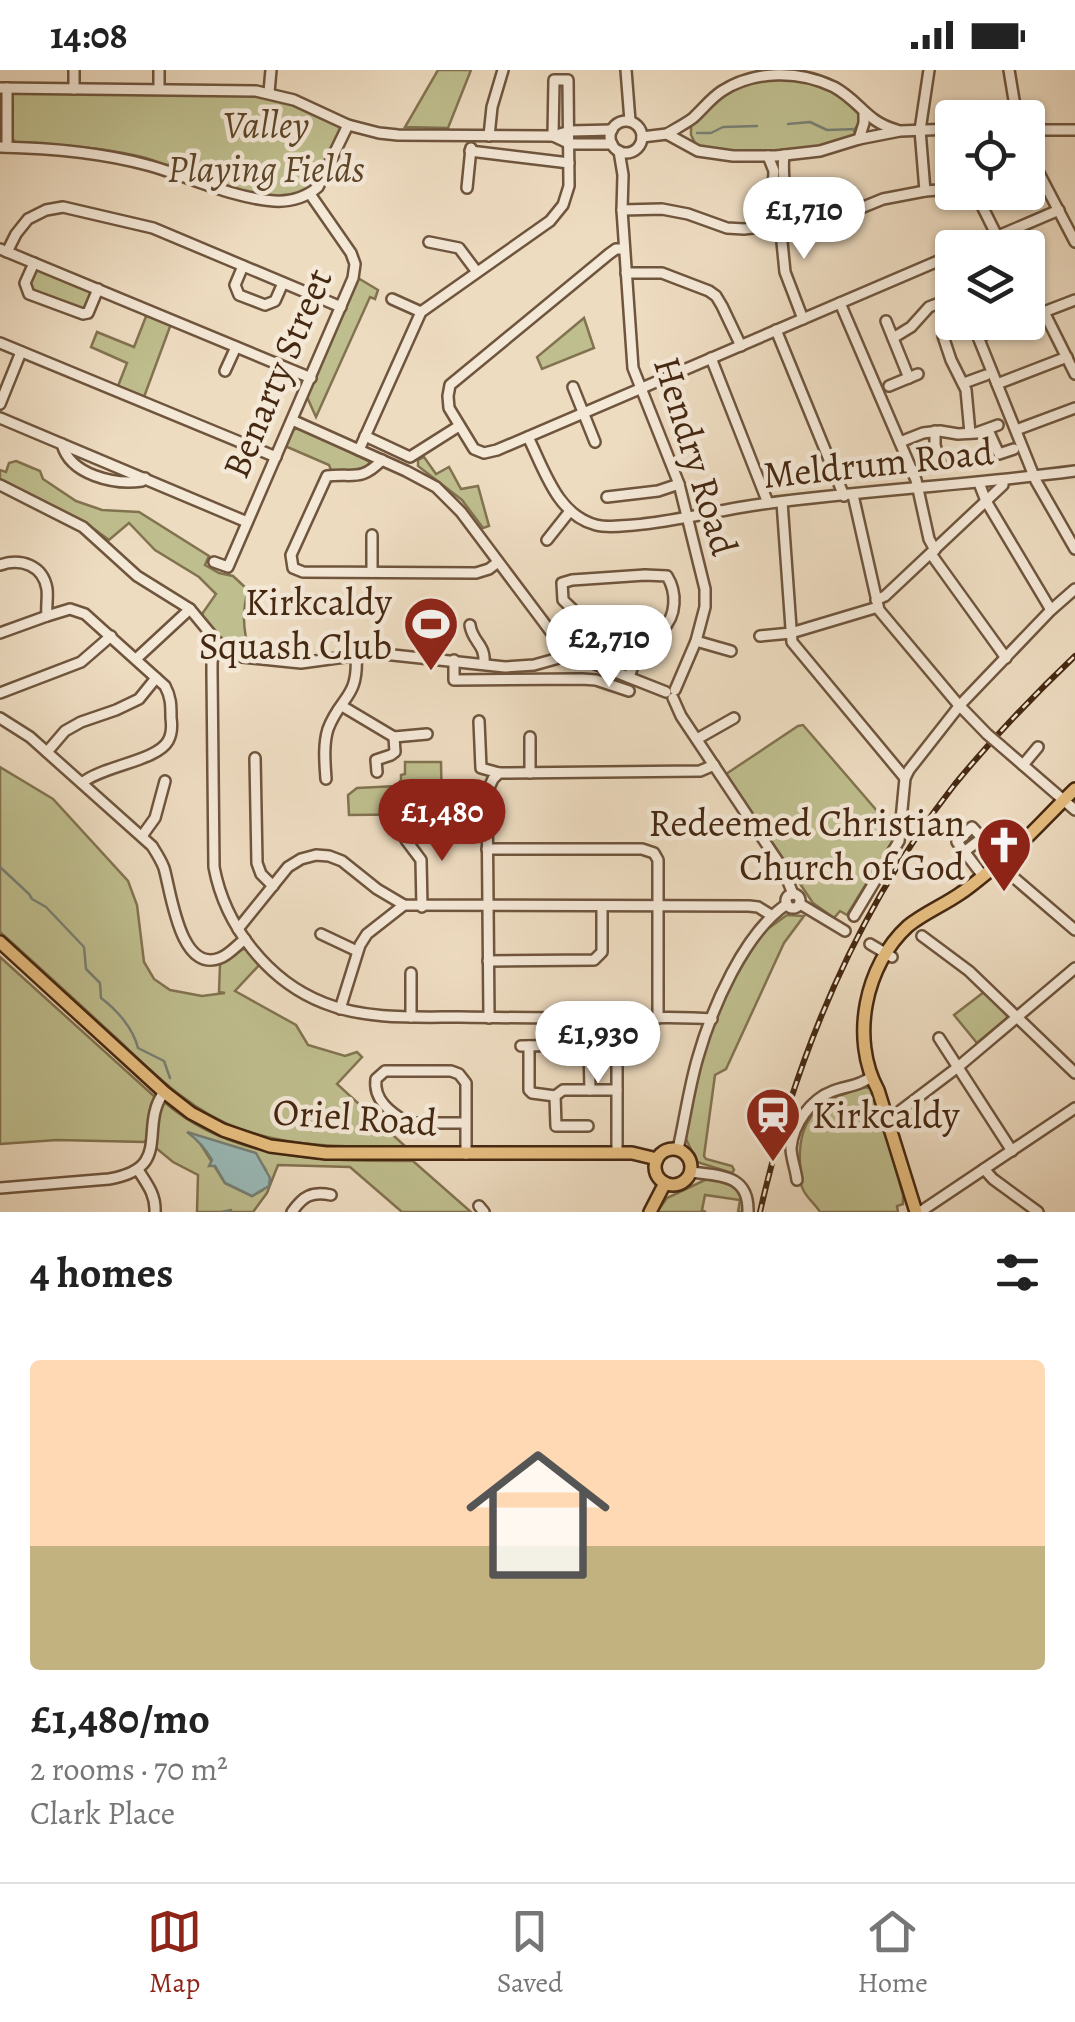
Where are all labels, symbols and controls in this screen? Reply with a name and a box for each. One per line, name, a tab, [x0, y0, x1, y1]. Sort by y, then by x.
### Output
text: 14:08	[50, 9, 128, 61]
park label: Valley Playing Fields	[167, 99, 365, 195]
map controls	[935, 100, 1045, 340]
button: locate	[935, 100, 1045, 210]
pin: £1,710	[723, 177, 885, 262]
text: £1,710	[765, 187, 843, 231]
button: layers	[935, 230, 1045, 340]
street label: Benarty Street	[210, 260, 344, 486]
street label: Hendry Road	[641, 350, 751, 562]
street label: Meldrum Road	[760, 425, 996, 501]
place label: Kirkcaldy Squash Club	[199, 576, 393, 672]
sports icon: Kirkcaldy Squash Club	[401, 594, 461, 673]
pin: £2,710	[528, 605, 690, 690]
text: £2,710	[568, 615, 650, 659]
pin: £1,480	[361, 779, 523, 864]
text: £1,480	[400, 789, 484, 833]
place label: Redeemed Christian Church of God	[648, 797, 966, 893]
church icon: Redeemed Christian Church of God	[974, 815, 1034, 894]
pin: £1,930	[517, 1001, 679, 1086]
text: £1,930	[557, 1011, 639, 1055]
street label: Oriel Road	[271, 1085, 439, 1149]
station icon: Kirkcaldy	[743, 1085, 803, 1164]
place label: Kirkcaldy	[812, 1089, 960, 1141]
text: 4 homes	[30, 1244, 173, 1301]
icon: filters	[990, 1245, 1045, 1300]
icon: home	[448, 1425, 628, 1605]
text: £1,480/mo	[30, 1690, 210, 1747]
text: 2 rooms · 70 m²	[30, 1747, 228, 1791]
text: Clark Place	[30, 1791, 175, 1835]
tab: Map	[147, 1904, 202, 2002]
tab: Saved	[497, 1904, 563, 2002]
tab: Home	[857, 1904, 928, 2002]

